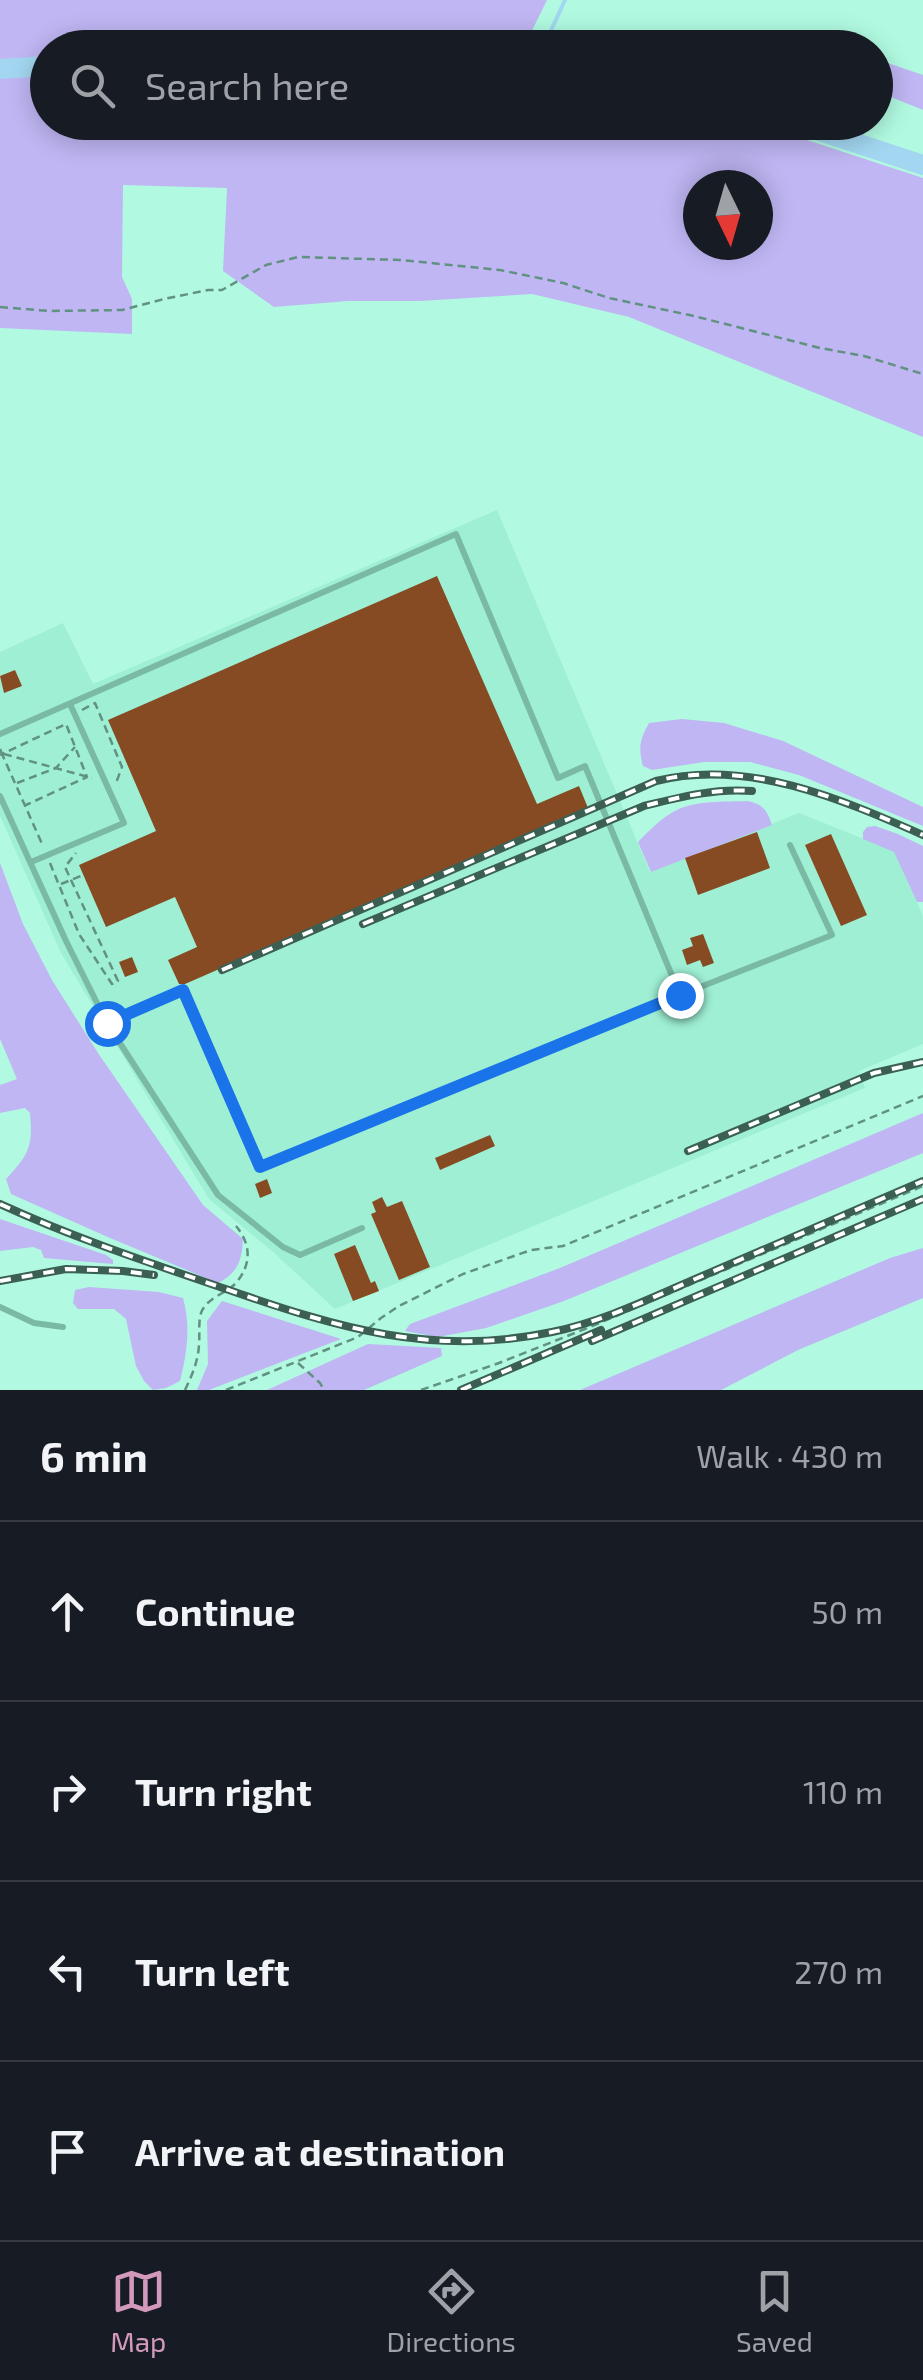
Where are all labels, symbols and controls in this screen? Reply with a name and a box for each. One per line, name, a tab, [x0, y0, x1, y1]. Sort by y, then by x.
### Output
search box	[30, 30, 893, 140]
icon: search	[65, 58, 120, 113]
text: Search here	[145, 62, 349, 108]
north arrow	[683, 170, 773, 260]
route end	[658, 973, 704, 1019]
route start	[85, 1001, 131, 1047]
text: 6 min	[40, 1430, 148, 1480]
text: Walk · 430 m	[696, 1436, 883, 1474]
icon: ahead	[40, 1584, 95, 1639]
text: Continue	[135, 1588, 295, 1634]
text: 50 m	[811, 1592, 883, 1630]
icon: right	[40, 1764, 95, 1819]
text: Turn right	[135, 1768, 312, 1814]
text: 110 m	[803, 1772, 883, 1810]
icon: left	[40, 1944, 95, 1999]
text: Turn left	[135, 1948, 290, 1994]
text: 270 m	[794, 1952, 883, 1990]
icon: arrive	[40, 2124, 95, 2179]
text: Arrive at destination	[135, 2128, 505, 2174]
tab: Map	[110, 2264, 166, 2358]
tab: Directions	[387, 2264, 516, 2358]
tab: Saved	[736, 2264, 813, 2358]

